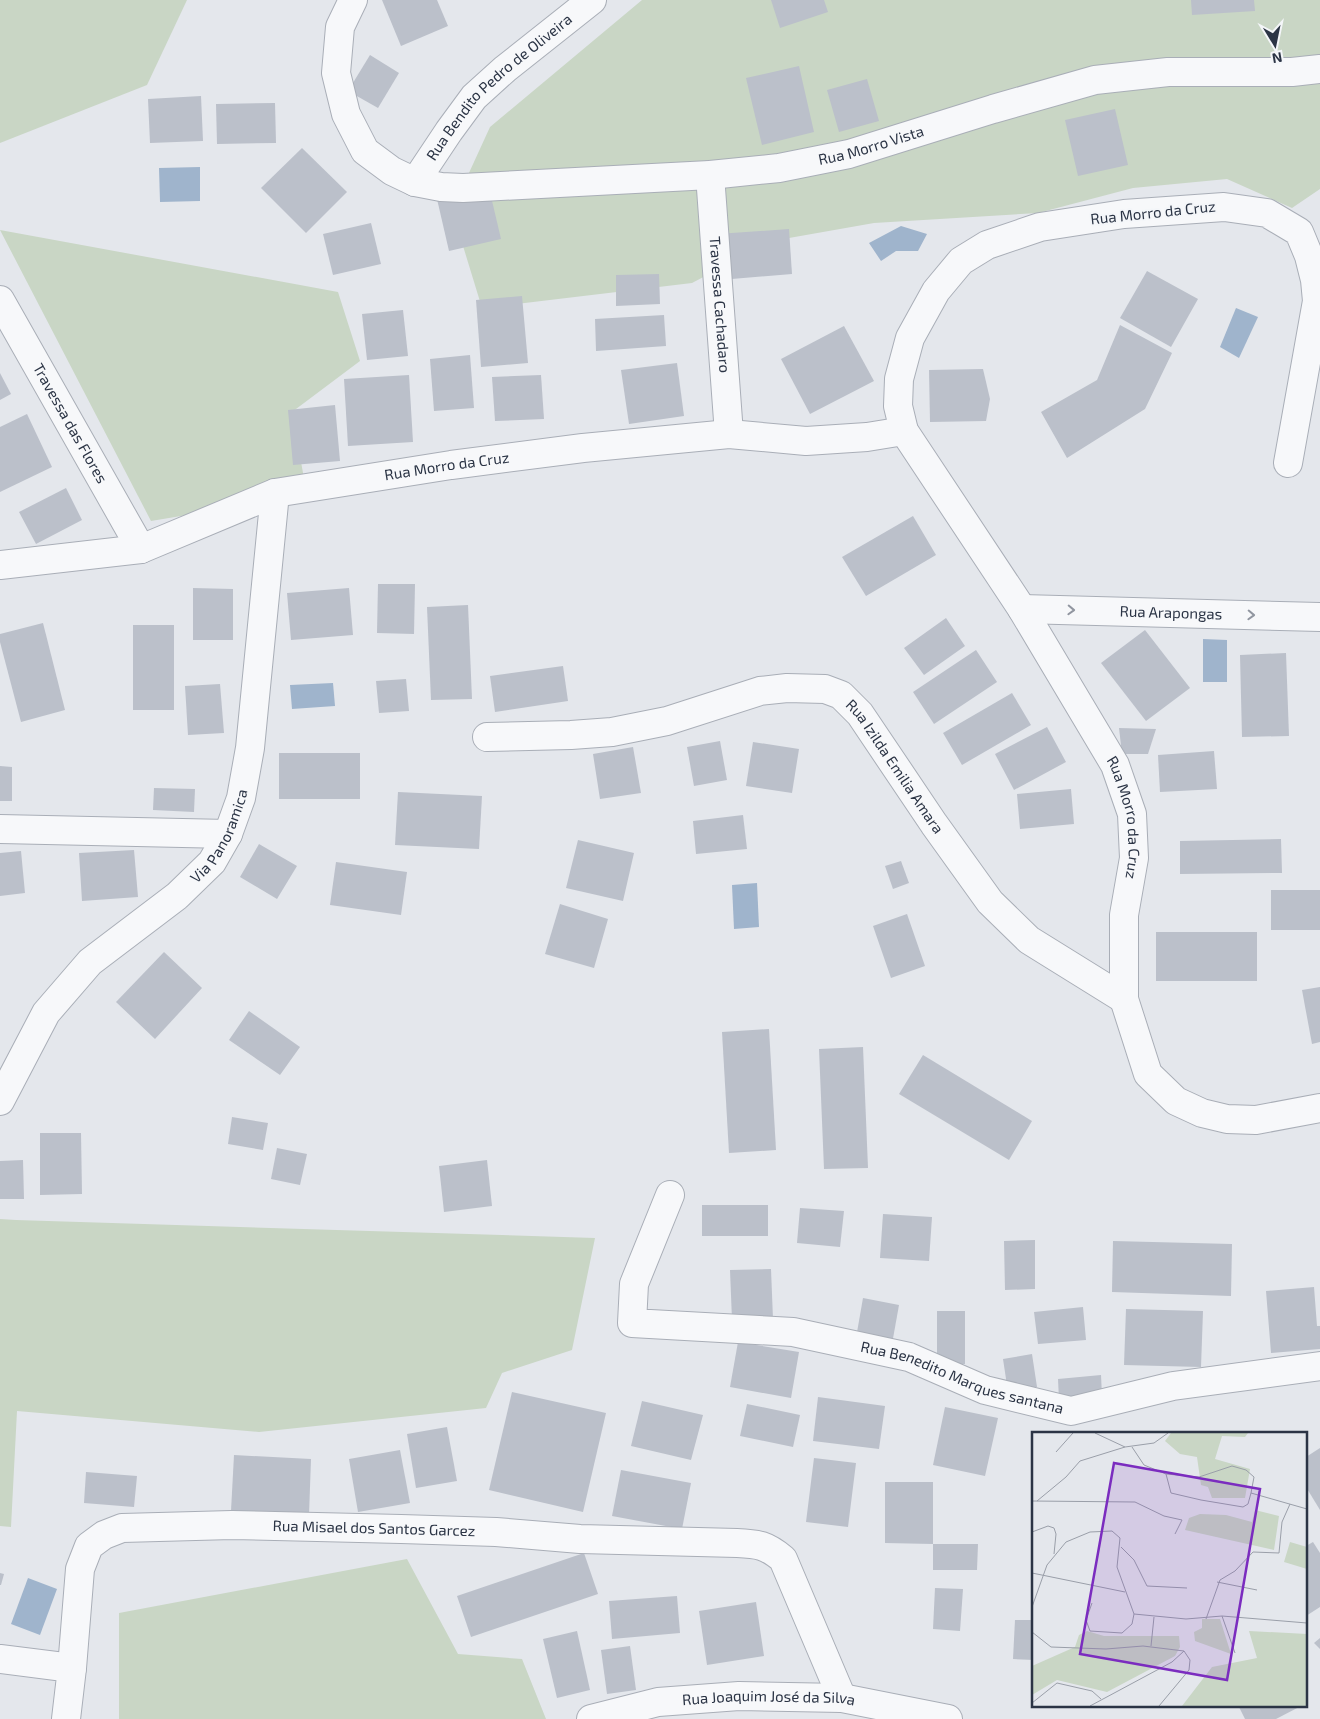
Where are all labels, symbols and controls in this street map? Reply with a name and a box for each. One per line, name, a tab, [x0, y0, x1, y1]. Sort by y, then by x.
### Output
street label: Rua Bendito Pedro de Oliveira	[422, 9, 575, 163]
north arrow	[1250, 20, 1300, 70]
text: N	[1271, 49, 1284, 68]
street label: Rua Morro Vista	[817, 121, 926, 168]
street label: Rua Morro da Cruz	[1089, 196, 1216, 228]
street label: Travessa Cachadaro	[707, 236, 734, 373]
street label: Travessa das Flores	[30, 360, 112, 486]
street label: Rua Morro da Cruz	[383, 448, 510, 483]
street label: Rua Arapongas	[1119, 602, 1223, 622]
one-way arrow	[1068, 605, 1075, 615]
one-way arrow	[1248, 610, 1255, 620]
street label: Rua Izilda Emilia Amara	[843, 695, 948, 837]
street label: Rua Morro da Cruz	[1104, 752, 1144, 881]
street label: Via Panoramica	[186, 788, 250, 886]
street label: Rua Benedito Marques santana	[859, 1337, 1066, 1417]
inset map	[1032, 1432, 1308, 1706]
street label: Rua Misael dos Santos Garcez	[272, 1516, 476, 1539]
street label: Rua Joaquim José da Silva	[681, 1686, 857, 1708]

